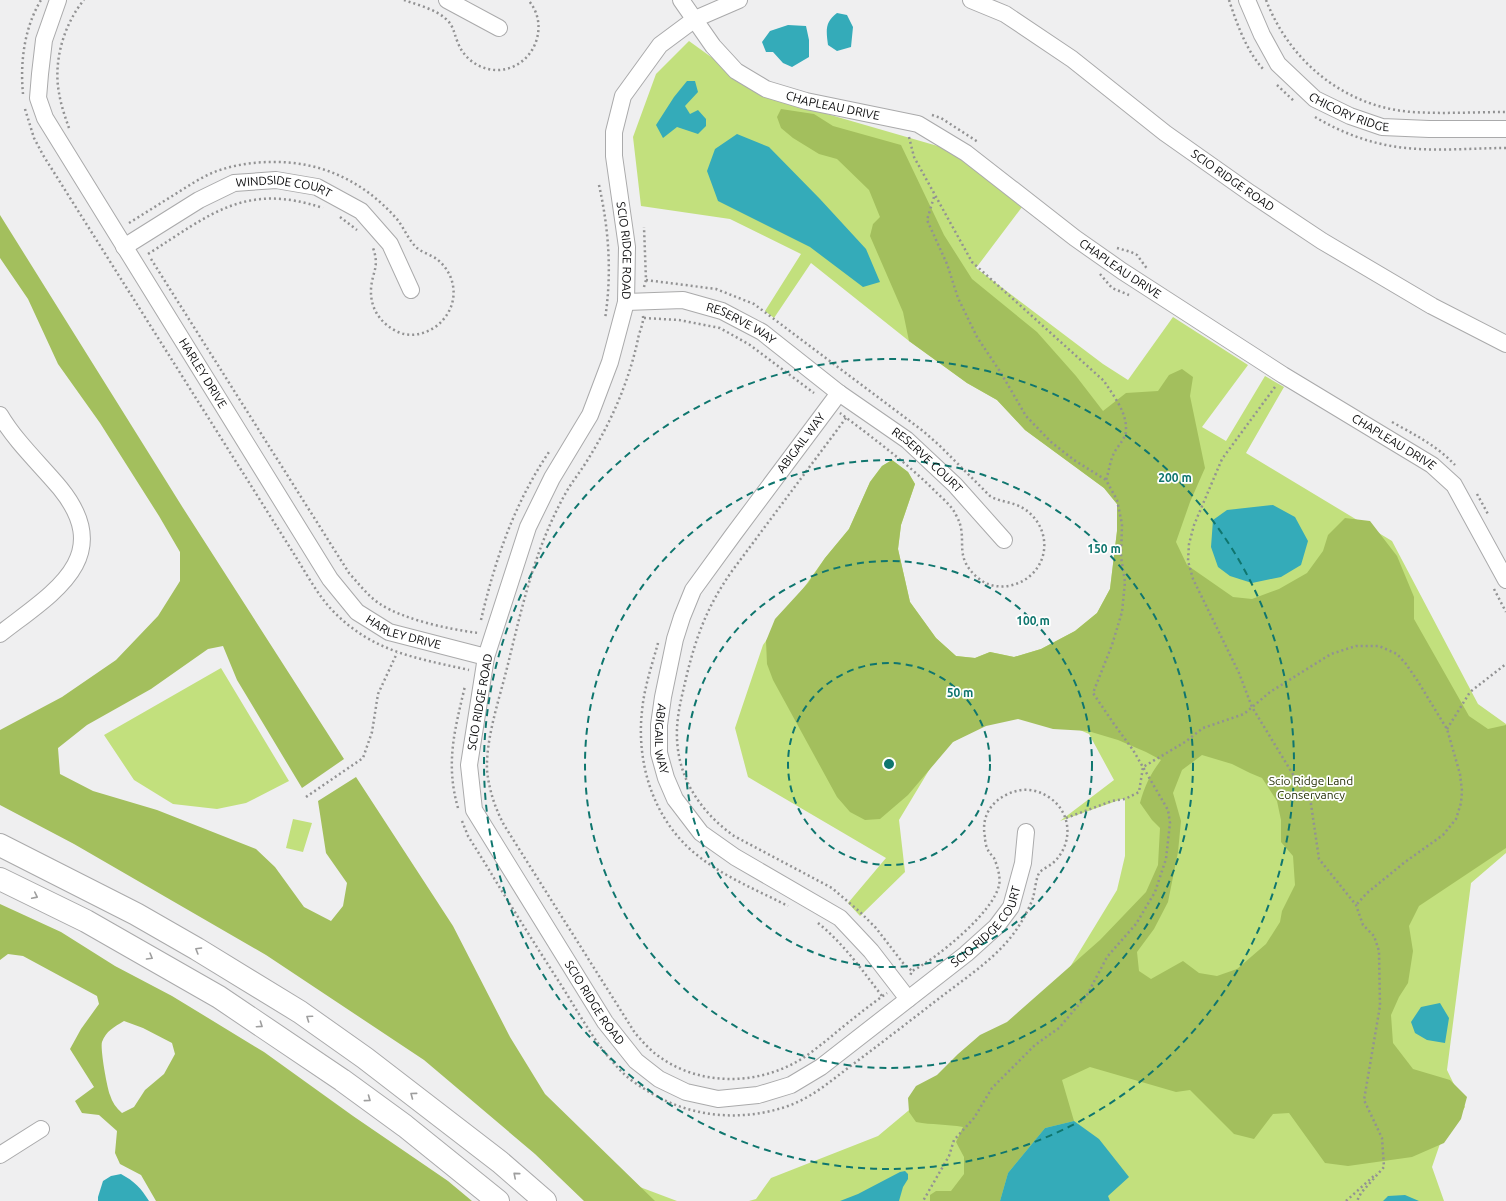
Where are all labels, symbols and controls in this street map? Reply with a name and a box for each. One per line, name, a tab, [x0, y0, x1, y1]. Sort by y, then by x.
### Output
street label: CHAPLEAU DRIVE	[784, 88, 881, 122]
street label: CHICORY RIDGE	[1306, 90, 1390, 133]
street label: SCIO RIDGE ROAD	[1189, 147, 1277, 213]
street label: WINDSIDE COURT	[235, 173, 334, 200]
street label: SCIO RIDGE ROAD	[615, 201, 634, 300]
street label: CHAPLEAU DRIVE	[1077, 236, 1164, 301]
street label: RESERVE WAY	[705, 300, 779, 346]
street label: HARLEY DRIVE	[177, 336, 230, 411]
street label: ABIGAIL WAY	[774, 410, 827, 475]
street label: CHAPLEAU DRIVE	[1350, 411, 1439, 472]
street label: RESERVE COURT	[890, 425, 966, 495]
text: 200 m	[1158, 471, 1192, 484]
text: 150 m	[1087, 542, 1121, 555]
street label: HARLEY DRIVE	[364, 612, 443, 651]
text: 100 m	[1016, 614, 1050, 627]
street label: SCIO RIDGE ROAD	[465, 652, 494, 751]
text: 50 m	[947, 686, 973, 699]
street label: ABIGAIL WAY	[652, 703, 672, 775]
centre of rings	[882, 757, 896, 771]
park label: Scio Ridge Land Conservancy	[1269, 774, 1353, 801]
street label: SCIO RIDGE COURT	[948, 884, 1023, 969]
one-way arrow	[31, 891, 38, 899]
one-way arrow	[195, 947, 202, 955]
one-way arrow	[145, 953, 153, 960]
street label: SCIO RIDGE ROAD	[563, 958, 627, 1047]
one-way arrow	[306, 1016, 313, 1023]
one-way arrow	[256, 1020, 263, 1027]
one-way arrow	[411, 1093, 418, 1100]
one-way arrow	[363, 1094, 370, 1101]
one-way arrow	[513, 1173, 520, 1180]

